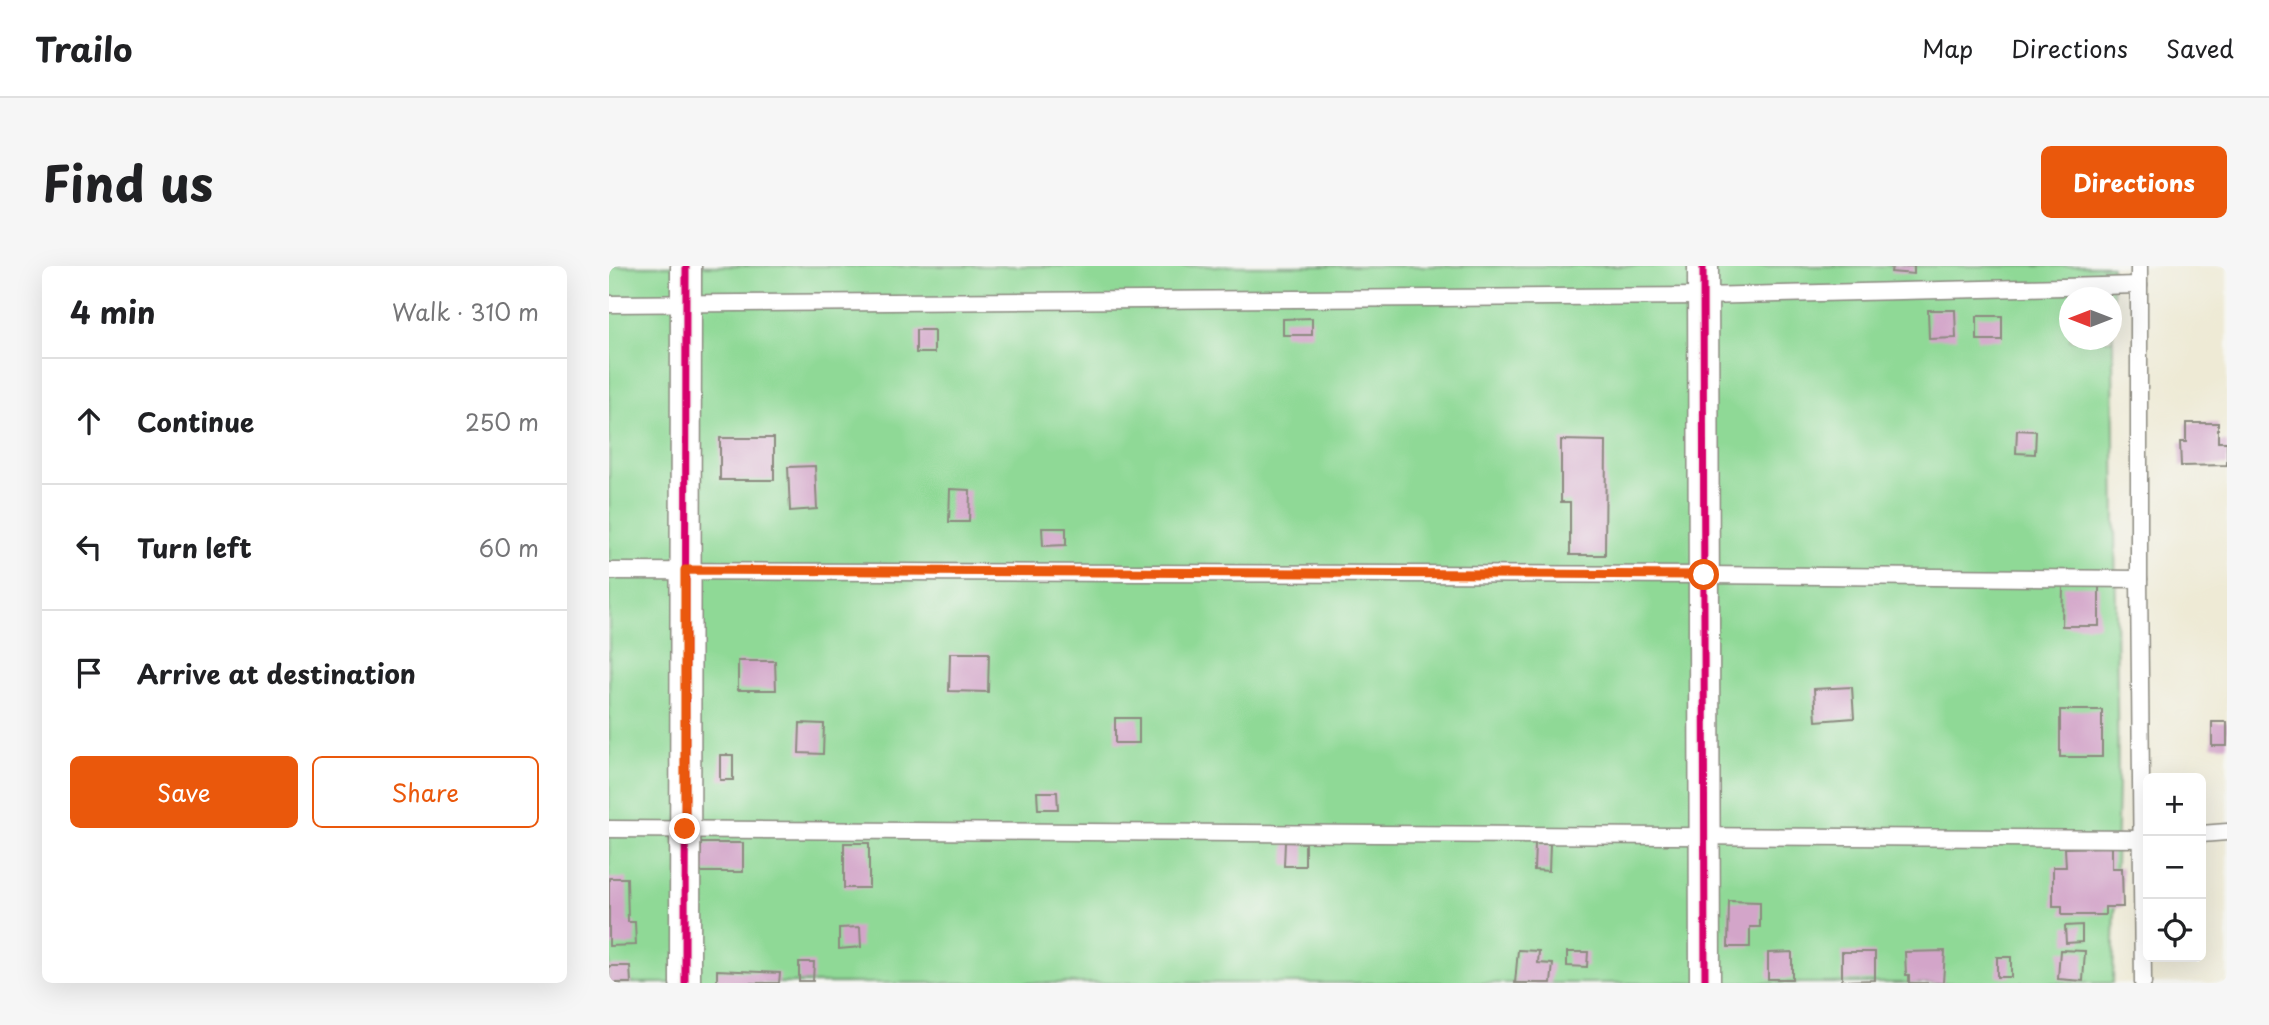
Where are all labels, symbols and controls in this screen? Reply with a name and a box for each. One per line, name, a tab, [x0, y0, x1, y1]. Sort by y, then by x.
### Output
text: Trailo	[35, 23, 132, 73]
text: Map	[1922, 30, 1973, 66]
text: Directions	[2011, 30, 2128, 66]
text: Saved	[2166, 30, 2234, 66]
text: Find us	[42, 145, 213, 219]
button: Directions	[2041, 146, 2227, 218]
north arrow	[2059, 287, 2122, 350]
text: 4 min	[70, 289, 156, 334]
text: Walk · 310 m	[392, 294, 539, 329]
icon: ahead	[70, 402, 108, 440]
text: Continue	[137, 402, 254, 441]
text: 250 m	[465, 404, 539, 439]
icon: left	[70, 528, 108, 566]
text: Turn left	[137, 528, 252, 567]
text: 60 m	[479, 530, 539, 565]
route start	[1688, 559, 1719, 590]
icon: arrive	[70, 654, 108, 692]
text: Arrive at destination	[137, 654, 416, 693]
button: Save	[70, 756, 298, 828]
button: Share	[312, 756, 539, 828]
map controls	[2143, 773, 2206, 962]
button: +	[2143, 773, 2206, 836]
route end	[669, 813, 700, 844]
button: −	[2143, 836, 2206, 899]
button: locate	[2143, 899, 2206, 962]

